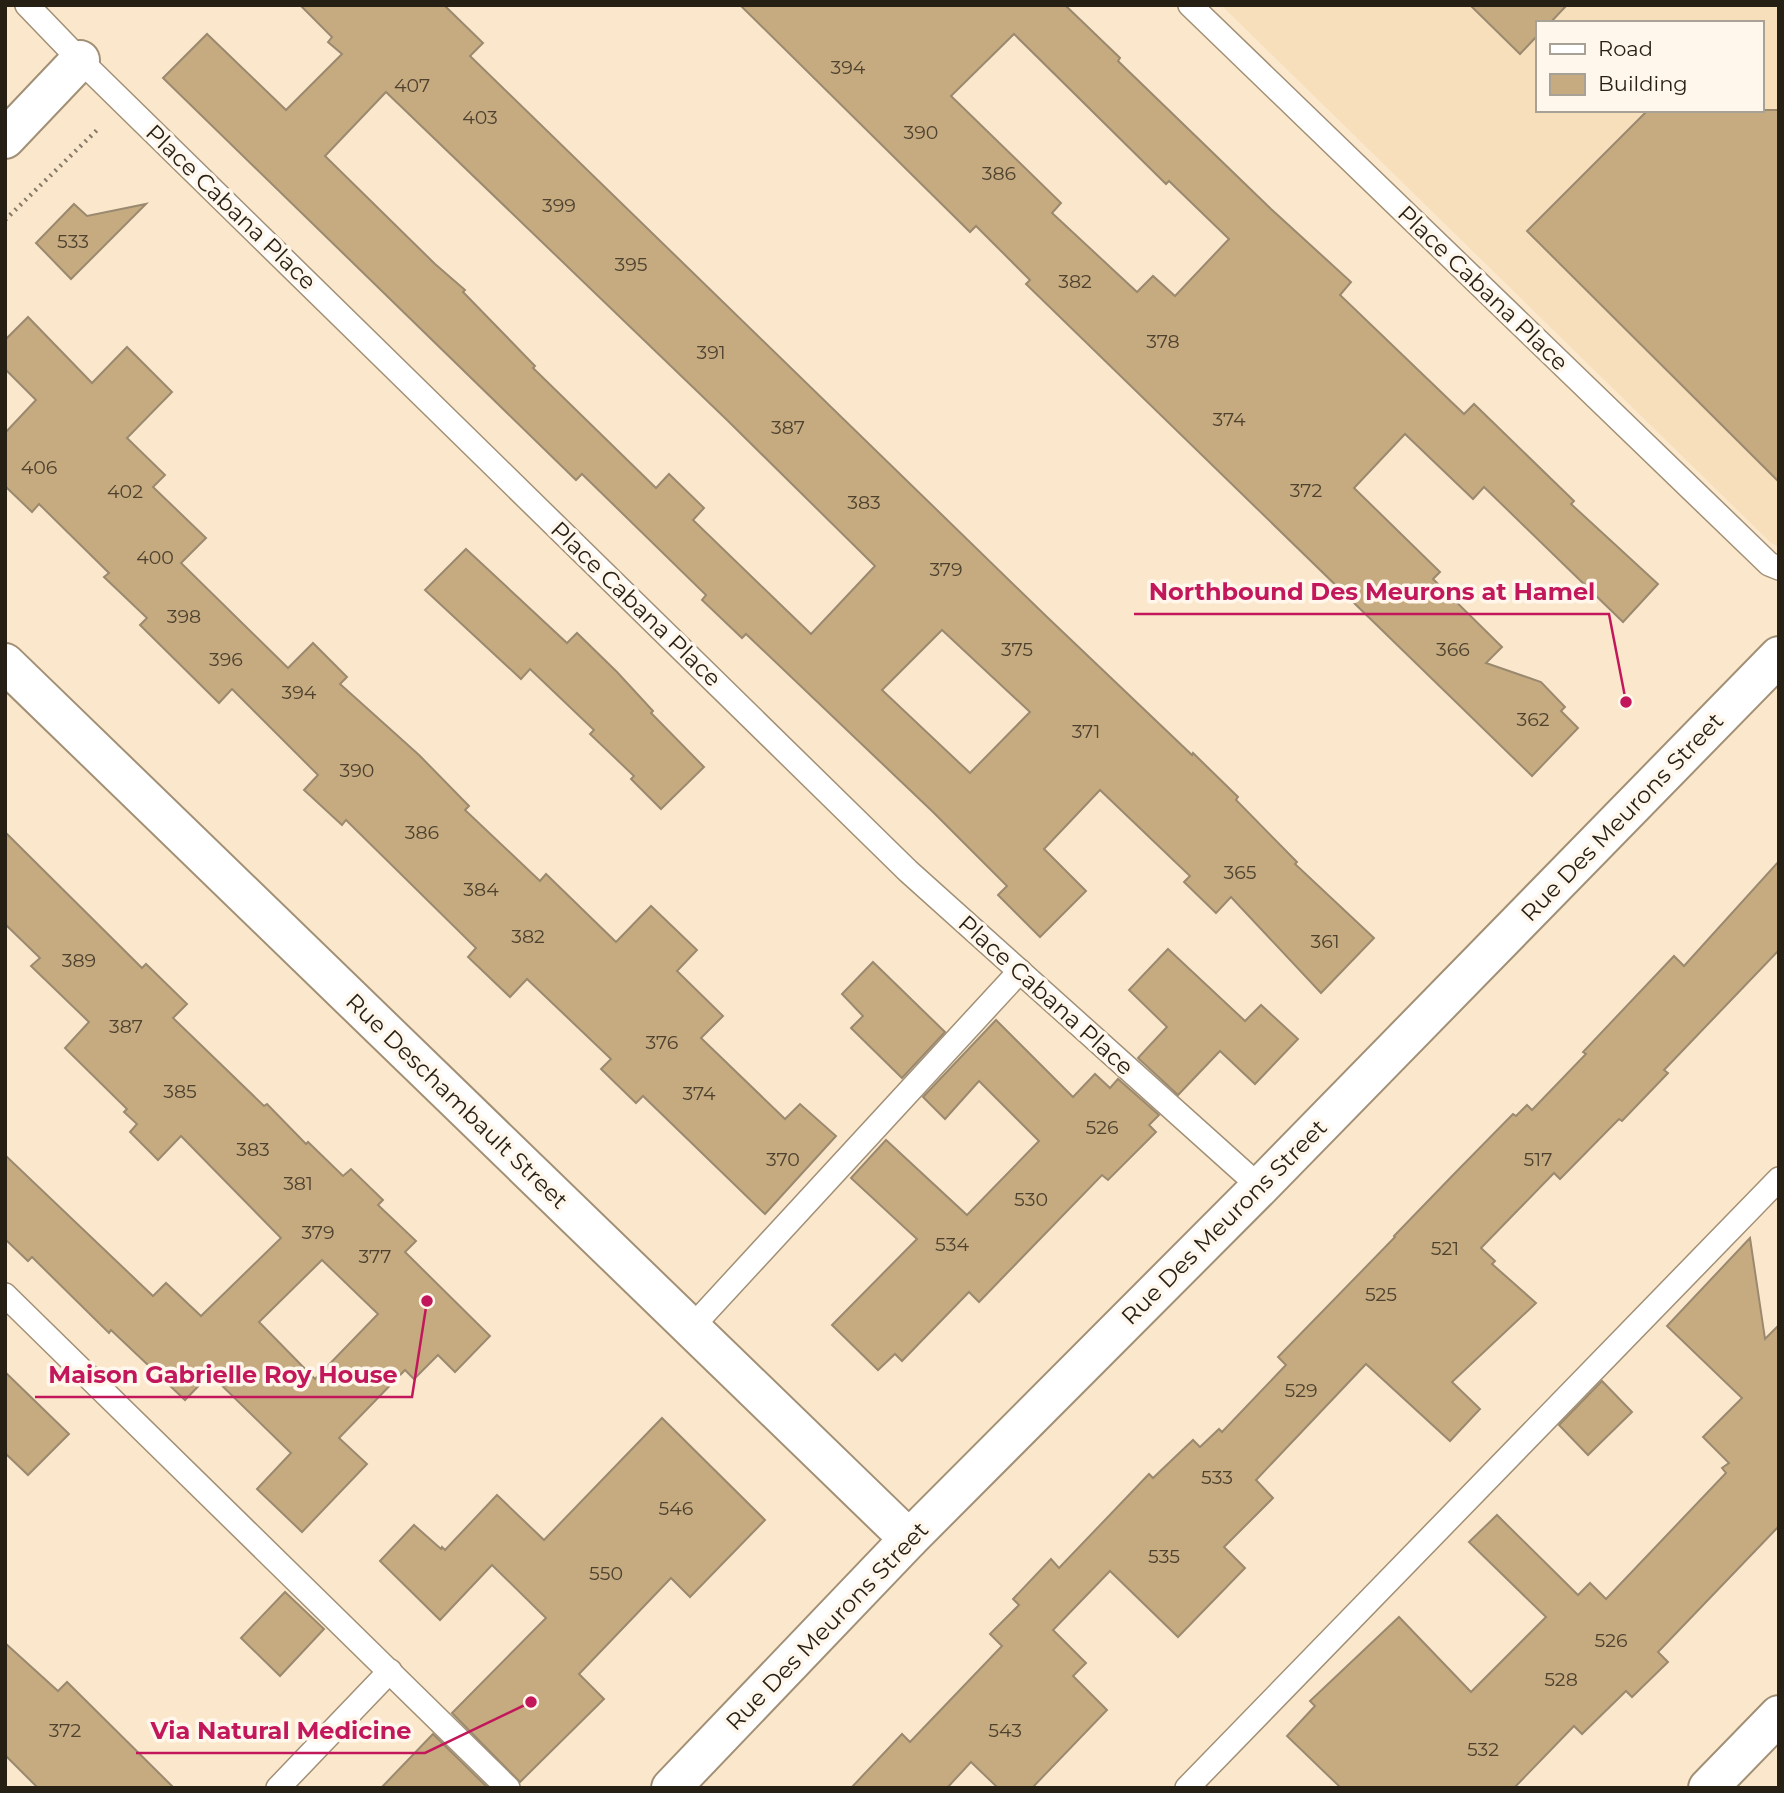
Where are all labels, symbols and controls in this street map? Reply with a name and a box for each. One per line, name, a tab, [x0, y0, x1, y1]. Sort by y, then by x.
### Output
legend	[1536, 21, 1763, 112]
text: Road	[1598, 36, 1653, 61]
house number: 394	[831, 56, 866, 79]
text: Building	[1598, 71, 1688, 96]
house number: 407	[394, 74, 430, 97]
house number: 403	[462, 106, 498, 129]
street label: Place Cabana Place	[140, 119, 322, 295]
house number: 390	[904, 121, 938, 144]
house number: 386	[982, 162, 1016, 185]
house number: 399	[542, 194, 576, 217]
street label: Place Cabana Place	[1392, 200, 1574, 376]
house number: 533	[57, 230, 89, 253]
house number: 395	[614, 253, 648, 276]
house number: 382	[1058, 270, 1092, 293]
house number: 378	[1146, 330, 1180, 353]
house number: 391	[696, 341, 726, 364]
house number: 374	[1213, 408, 1246, 431]
house number: 387	[771, 416, 805, 439]
house number: 406	[21, 456, 57, 479]
house number: 372	[1290, 479, 1322, 502]
house number: 402	[107, 480, 143, 503]
house number: 383	[847, 491, 881, 514]
street label: Place Cabana Place	[545, 516, 727, 692]
house number: 400	[136, 546, 174, 569]
house number: 379	[929, 558, 963, 581]
callout: Northbound Des Meurons at Hamel	[1134, 569, 1609, 614]
text: Northbound Des Meurons at Hamel	[1149, 577, 1595, 606]
house number: 398	[167, 605, 201, 628]
house number: 375	[1001, 638, 1033, 661]
house number: 366	[1436, 638, 1470, 661]
house number: 396	[209, 648, 243, 671]
house number: 394	[282, 681, 317, 704]
street label: Rue Des Meurons Street	[1515, 707, 1729, 927]
house number: 362	[1516, 708, 1550, 731]
house number: 371	[1072, 720, 1100, 743]
house number: 390	[340, 759, 374, 782]
house number: 386	[405, 821, 439, 844]
house number: 365	[1223, 861, 1257, 884]
house number: 384	[463, 878, 499, 901]
street label: Place Cabana Place	[953, 909, 1139, 1081]
house number: 382	[511, 925, 545, 948]
house number: 361	[1310, 930, 1340, 953]
house number: 389	[62, 949, 96, 972]
street label: Rue Deschambault Street	[340, 987, 574, 1215]
house number: 387	[109, 1015, 143, 1038]
house number: 376	[646, 1031, 678, 1054]
house number: 385	[163, 1080, 197, 1103]
house number: 374	[683, 1082, 716, 1105]
street label: Rue Des Meurons Street	[1115, 1113, 1333, 1331]
house number: 526	[1086, 1116, 1118, 1139]
house number: 383	[236, 1138, 270, 1161]
house number: 370	[766, 1148, 800, 1171]
house number: 517	[1524, 1148, 1552, 1171]
house number: 381	[283, 1172, 313, 1195]
house number: 530	[1014, 1188, 1048, 1211]
house number: 379	[301, 1221, 335, 1244]
house number: 534	[935, 1233, 969, 1256]
house number: 521	[1431, 1237, 1459, 1260]
house number: 377	[359, 1245, 391, 1268]
house number: 525	[1365, 1283, 1397, 1306]
callout: Maison Gabrielle Roy House	[35, 1352, 412, 1397]
text: Maison Gabrielle Roy House	[48, 1360, 398, 1389]
house number: 529	[1284, 1379, 1318, 1402]
house number: 533	[1201, 1466, 1233, 1489]
house number: 546	[659, 1497, 693, 1520]
street label: Rue Des Meurons Street	[720, 1516, 934, 1736]
house number: 535	[1148, 1545, 1180, 1568]
house number: 550	[589, 1562, 623, 1585]
house number: 526	[1595, 1629, 1627, 1652]
house number: 528	[1544, 1668, 1578, 1691]
callout: Via Natural Medicine	[136, 1708, 425, 1753]
text: Via Natural Medicine	[149, 1716, 412, 1745]
house number: 372	[49, 1719, 81, 1742]
house number: 543	[988, 1719, 1022, 1742]
house number: 532	[1467, 1738, 1499, 1761]

